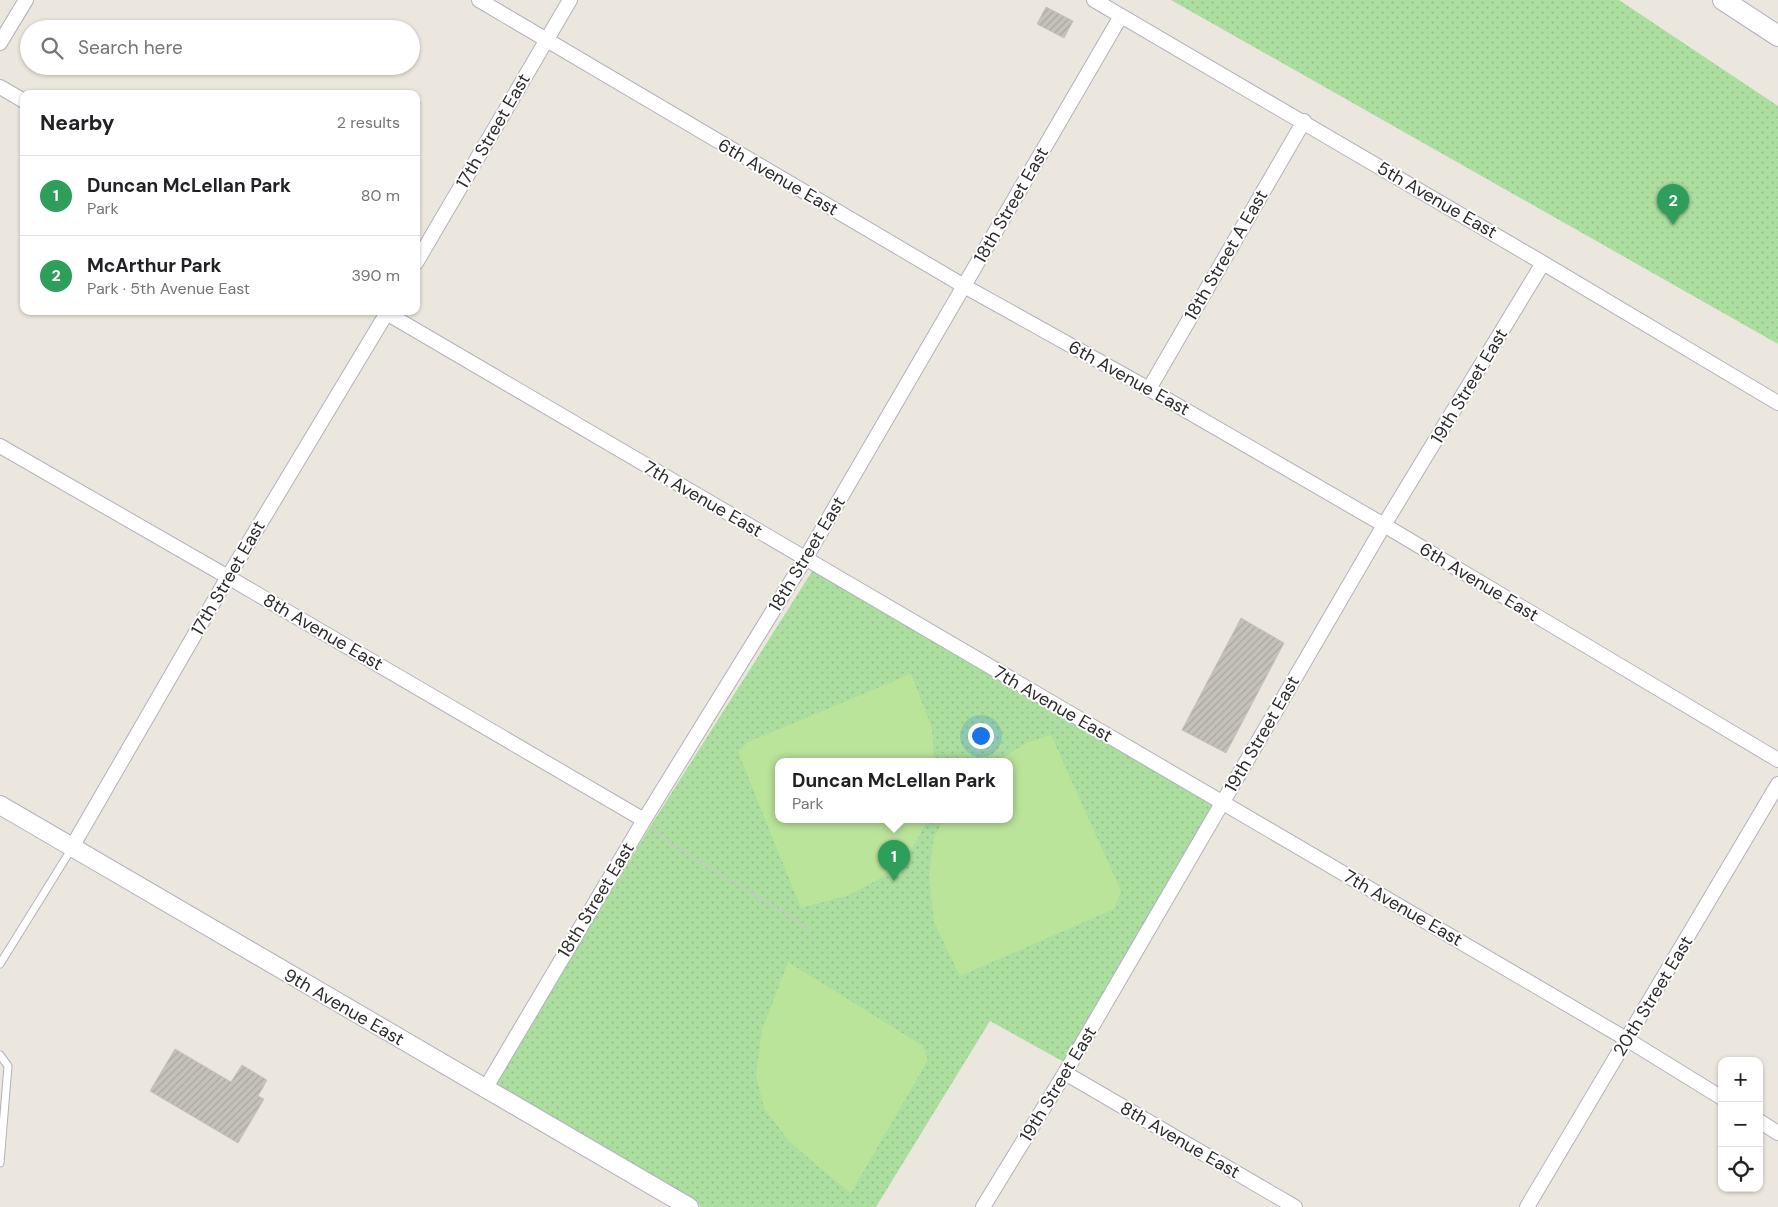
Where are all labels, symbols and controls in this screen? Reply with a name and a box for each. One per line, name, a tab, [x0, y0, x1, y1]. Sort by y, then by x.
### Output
search box	[20, 20, 420, 75]
icon: search	[38, 34, 66, 62]
text: Search here	[78, 35, 183, 60]
street label: 17th Street East	[450, 69, 536, 193]
text: Nearby	[40, 109, 114, 137]
text: 2 results	[337, 112, 400, 133]
street label: 6th Avenue East	[713, 133, 843, 221]
street label: 18th Street East	[968, 143, 1054, 267]
street label: 5th Avenue East	[1373, 156, 1501, 244]
text: Duncan McLellan Park	[87, 173, 291, 198]
pin: 2	[1657, 184, 1689, 225]
text: 1	[53, 185, 59, 206]
text: 80 m	[361, 185, 400, 206]
street label: 18th Street A East	[1179, 185, 1273, 325]
text: Park	[87, 198, 119, 219]
text: McArthur Park	[87, 253, 221, 278]
text: 2	[51, 265, 61, 286]
text: 390 m	[352, 265, 400, 286]
text: Park · 5th Avenue East	[87, 278, 250, 299]
street label: 19th Street East	[1425, 324, 1513, 448]
street label: 6th Avenue East	[1064, 335, 1194, 421]
street label: 7th Avenue East	[639, 455, 767, 543]
street label: 18th Street East	[763, 492, 851, 616]
street label: 17th Street East	[185, 516, 271, 640]
street label: 6th Avenue East	[1415, 537, 1543, 627]
street label: 8th Avenue East	[259, 588, 387, 676]
street label: 7th Avenue East	[989, 660, 1117, 748]
street label: 19th Street East	[1219, 671, 1305, 797]
your location	[968, 723, 994, 749]
popup	[775, 758, 1013, 823]
text: Duncan McLellan Park	[792, 768, 996, 793]
text: Park	[792, 793, 824, 814]
street label: 18th Street East	[552, 838, 640, 962]
pin: 1	[878, 840, 910, 881]
street label: 7th Avenue East	[1339, 864, 1467, 952]
street label: 20th Street East	[1608, 931, 1698, 1061]
street label: 9th Avenue East	[279, 963, 409, 1051]
street label: 19th Street East	[1014, 1022, 1102, 1146]
map controls	[1718, 1057, 1763, 1192]
button: +	[1718, 1057, 1763, 1102]
street label: 8th Avenue East	[1116, 1096, 1244, 1184]
button: −	[1718, 1102, 1763, 1147]
button: locate	[1718, 1147, 1763, 1192]

